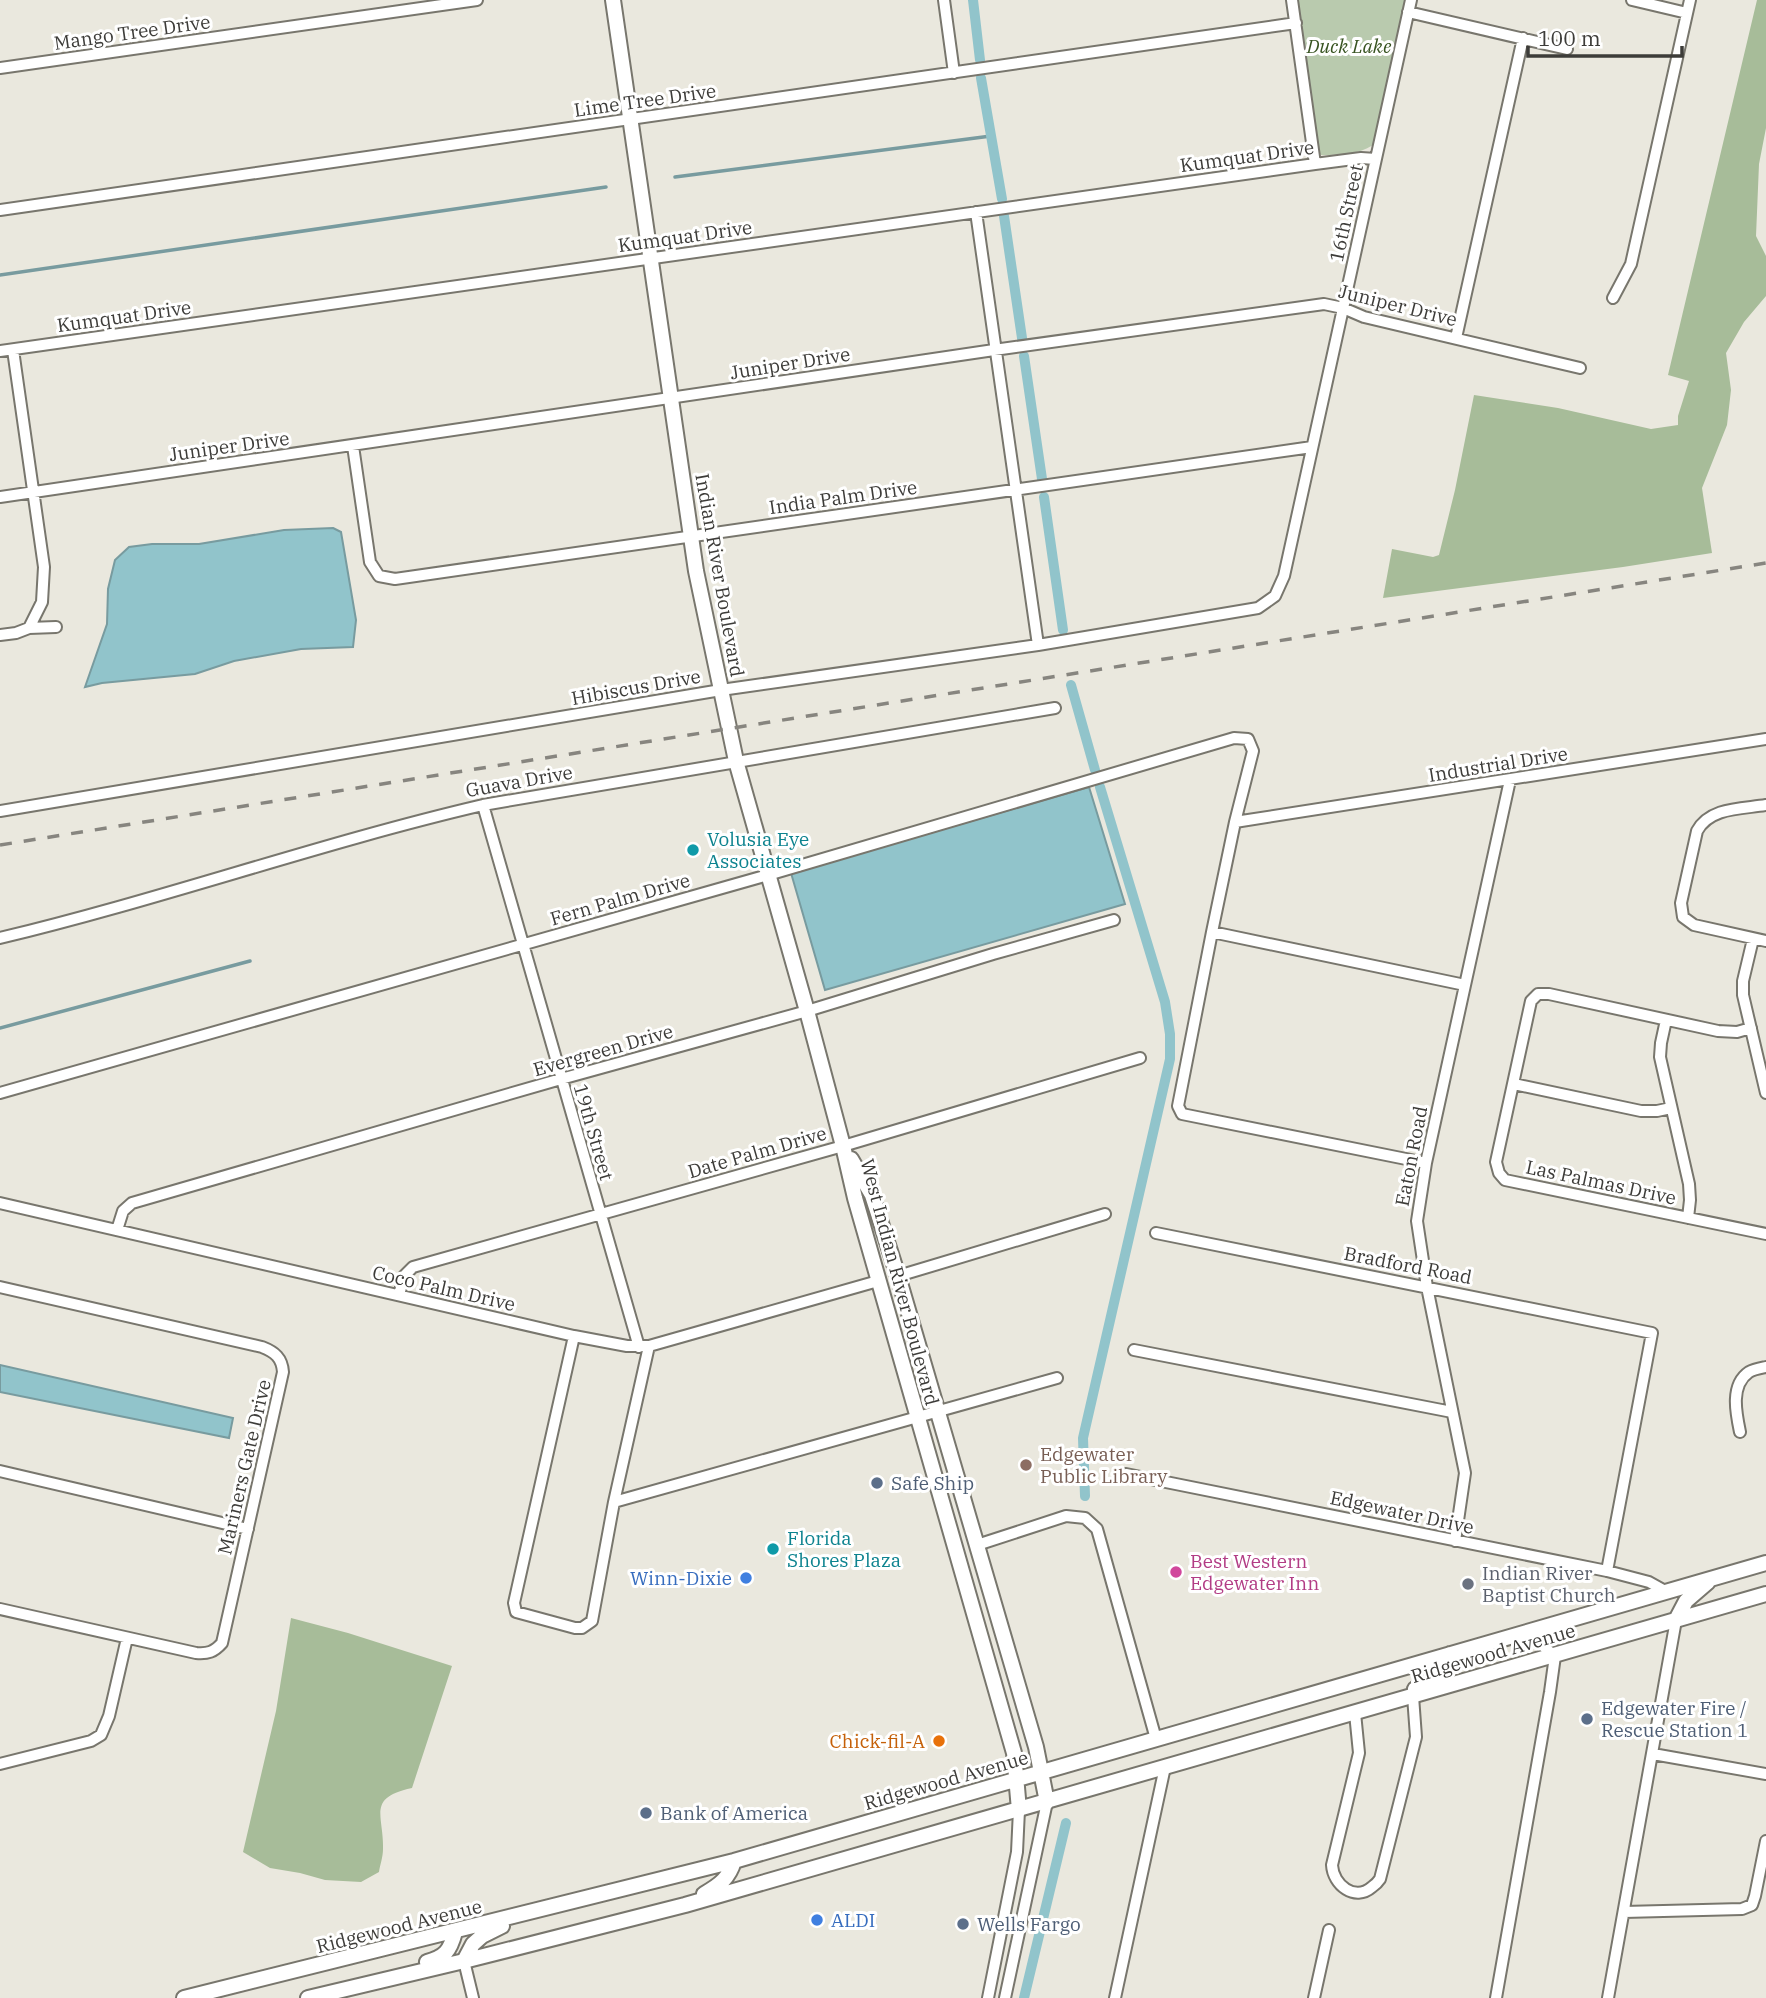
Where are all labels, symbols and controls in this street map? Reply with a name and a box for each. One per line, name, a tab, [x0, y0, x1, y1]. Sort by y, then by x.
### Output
street label: Mango Tree Drive	[52, 9, 212, 55]
scale bar	[1528, 14, 1682, 58]
text: 100 m	[1538, 24, 1601, 52]
park label: Duck Lake	[1306, 34, 1392, 58]
street label: Lime Tree Drive	[572, 78, 718, 122]
street label: Kumquat Drive	[1178, 135, 1316, 177]
street label: 16th Street	[1324, 162, 1368, 264]
street label: Kumquat Drive	[616, 215, 754, 257]
street label: Juniper Drive	[1336, 279, 1460, 331]
street label: Kumquat Drive	[55, 295, 193, 337]
street label: Juniper Drive	[728, 342, 852, 384]
street label: Juniper Drive	[167, 426, 291, 466]
street label: Indian River Boulevard	[690, 471, 750, 679]
street label: India Palm Drive	[767, 475, 919, 519]
street label: Hibiscus Drive	[570, 664, 702, 710]
street label: Industrial Drive	[1427, 741, 1569, 787]
street label: Guava Drive	[464, 760, 574, 802]
place label: Volusia Eye Associates	[707, 827, 809, 873]
marker: Volusia Eye Associates	[685, 842, 701, 858]
street label: Fern Palm Drive	[547, 868, 693, 930]
street label: Evergreen Drive	[530, 1019, 676, 1081]
street label: 19th Street	[569, 1081, 619, 1183]
street label: Eaton Road	[1390, 1104, 1432, 1208]
street label: Date Palm Drive	[685, 1121, 829, 1183]
street label: Las Palmas Drive	[1524, 1154, 1678, 1210]
street label: West Indian River Boulevard	[856, 1156, 944, 1408]
street label: Bradford Road	[1342, 1241, 1474, 1289]
street label: Coco Palm Drive	[370, 1260, 518, 1316]
street label: Mariners Gate Drive	[212, 1377, 276, 1557]
place label: Edgewater Public Library	[1040, 1442, 1168, 1488]
marker: Edgewater Public Library	[1018, 1457, 1034, 1473]
place label: Safe Ship	[891, 1471, 974, 1495]
marker: Safe Ship	[869, 1475, 885, 1491]
street label: Edgewater Drive	[1328, 1485, 1476, 1539]
place label: Florida Shores Plaza	[787, 1526, 901, 1572]
marker: Florida Shores Plaza	[765, 1541, 781, 1557]
place label: Best Western Edgewater Inn	[1190, 1549, 1319, 1595]
place label: Indian River Baptist Church	[1482, 1561, 1616, 1607]
marker: Best Western Edgewater Inn	[1168, 1564, 1184, 1580]
place label: Winn-Dixie	[630, 1566, 732, 1590]
marker: Winn-Dixie	[738, 1570, 754, 1586]
marker: Indian River Baptist Church	[1460, 1576, 1476, 1592]
street label: Ridgewood Avenue	[1408, 1618, 1578, 1688]
place label: Edgewater Fire / Rescue Station 1	[1601, 1696, 1749, 1742]
marker: Edgewater Fire / Rescue Station 1	[1579, 1711, 1595, 1727]
place label: Chick-fil-A	[829, 1729, 925, 1753]
marker: Chick-fil-A	[931, 1733, 947, 1749]
street label: Ridgewood Avenue	[861, 1745, 1031, 1815]
place label: Bank of America	[660, 1801, 808, 1825]
marker: Bank of America	[638, 1805, 654, 1821]
street label: Ridgewood Avenue	[314, 1894, 484, 1958]
place label: ALDI	[831, 1908, 875, 1932]
marker: ALDI	[809, 1912, 825, 1928]
place label: Wells Fargo	[977, 1912, 1081, 1936]
marker: Wells Fargo	[955, 1916, 971, 1932]

